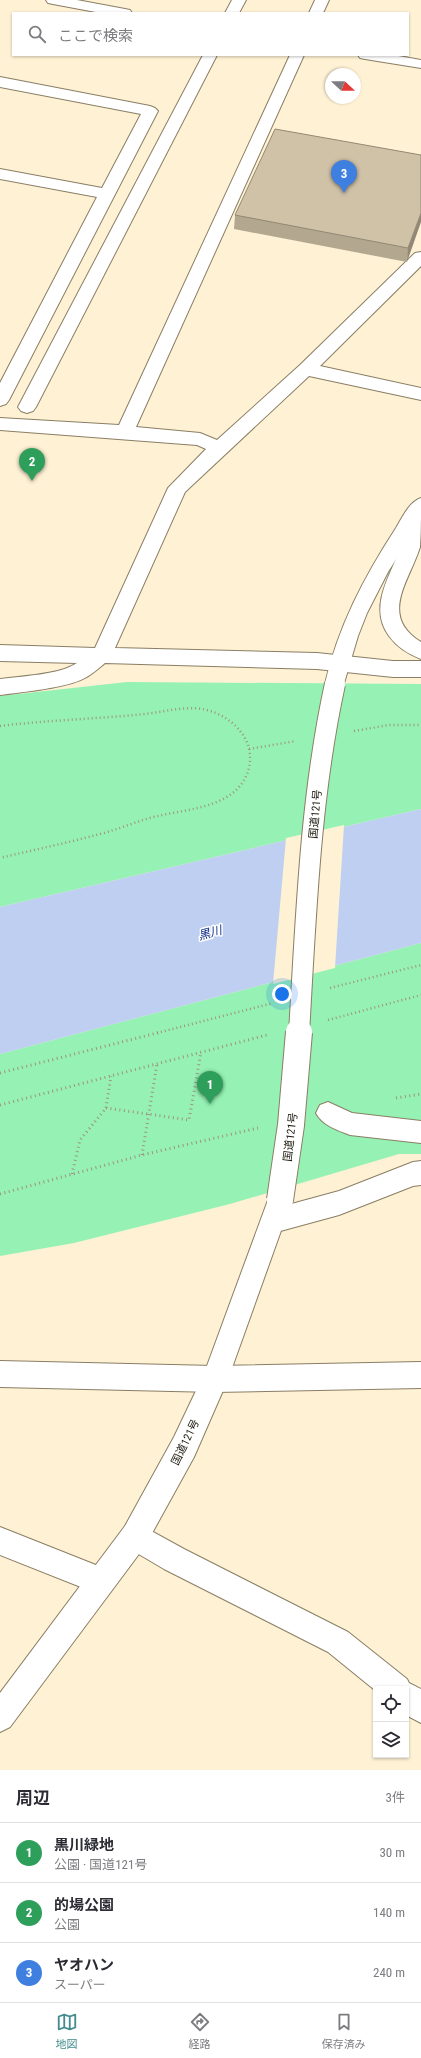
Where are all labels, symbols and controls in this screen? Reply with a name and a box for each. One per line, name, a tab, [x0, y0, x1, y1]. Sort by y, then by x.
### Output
search box	[12, 12, 409, 56]
icon: search	[26, 23, 48, 45]
text: ここで検索	[58, 27, 133, 45]
north arrow	[325, 68, 361, 104]
pin: 3	[331, 160, 357, 193]
pin: 2	[19, 448, 45, 481]
street label: 国道121号	[307, 789, 324, 839]
water label: 黒川	[197, 923, 225, 943]
your location	[272, 984, 292, 1004]
pin: 1	[197, 1071, 223, 1104]
street label: 国道121号	[281, 1112, 300, 1162]
street label: 国道121号	[169, 1417, 202, 1467]
map controls	[373, 1686, 409, 1758]
button: locate	[373, 1686, 409, 1722]
button: layers	[373, 1722, 409, 1758]
text: 周辺	[16, 1788, 50, 1808]
text: 3件	[386, 1790, 405, 1805]
text: 黒川緑地	[54, 1836, 114, 1854]
text: 1	[26, 1845, 32, 1860]
text: 30 m	[379, 1845, 405, 1860]
text: 公園 · 国道121号	[54, 1857, 147, 1872]
text: 的場公園	[54, 1896, 114, 1914]
text: 2	[26, 1905, 32, 1920]
text: 140 m	[373, 1905, 405, 1920]
text: 公園	[54, 1917, 80, 1932]
text: ヤオハン	[54, 1956, 114, 1974]
text: 3	[26, 1965, 32, 1980]
text: 240 m	[373, 1965, 405, 1980]
text: スーパー	[54, 1977, 106, 1992]
tab: 地図	[56, 2011, 78, 2051]
tab: 経路	[189, 2011, 211, 2051]
tab: 保存済み	[322, 2011, 366, 2051]

